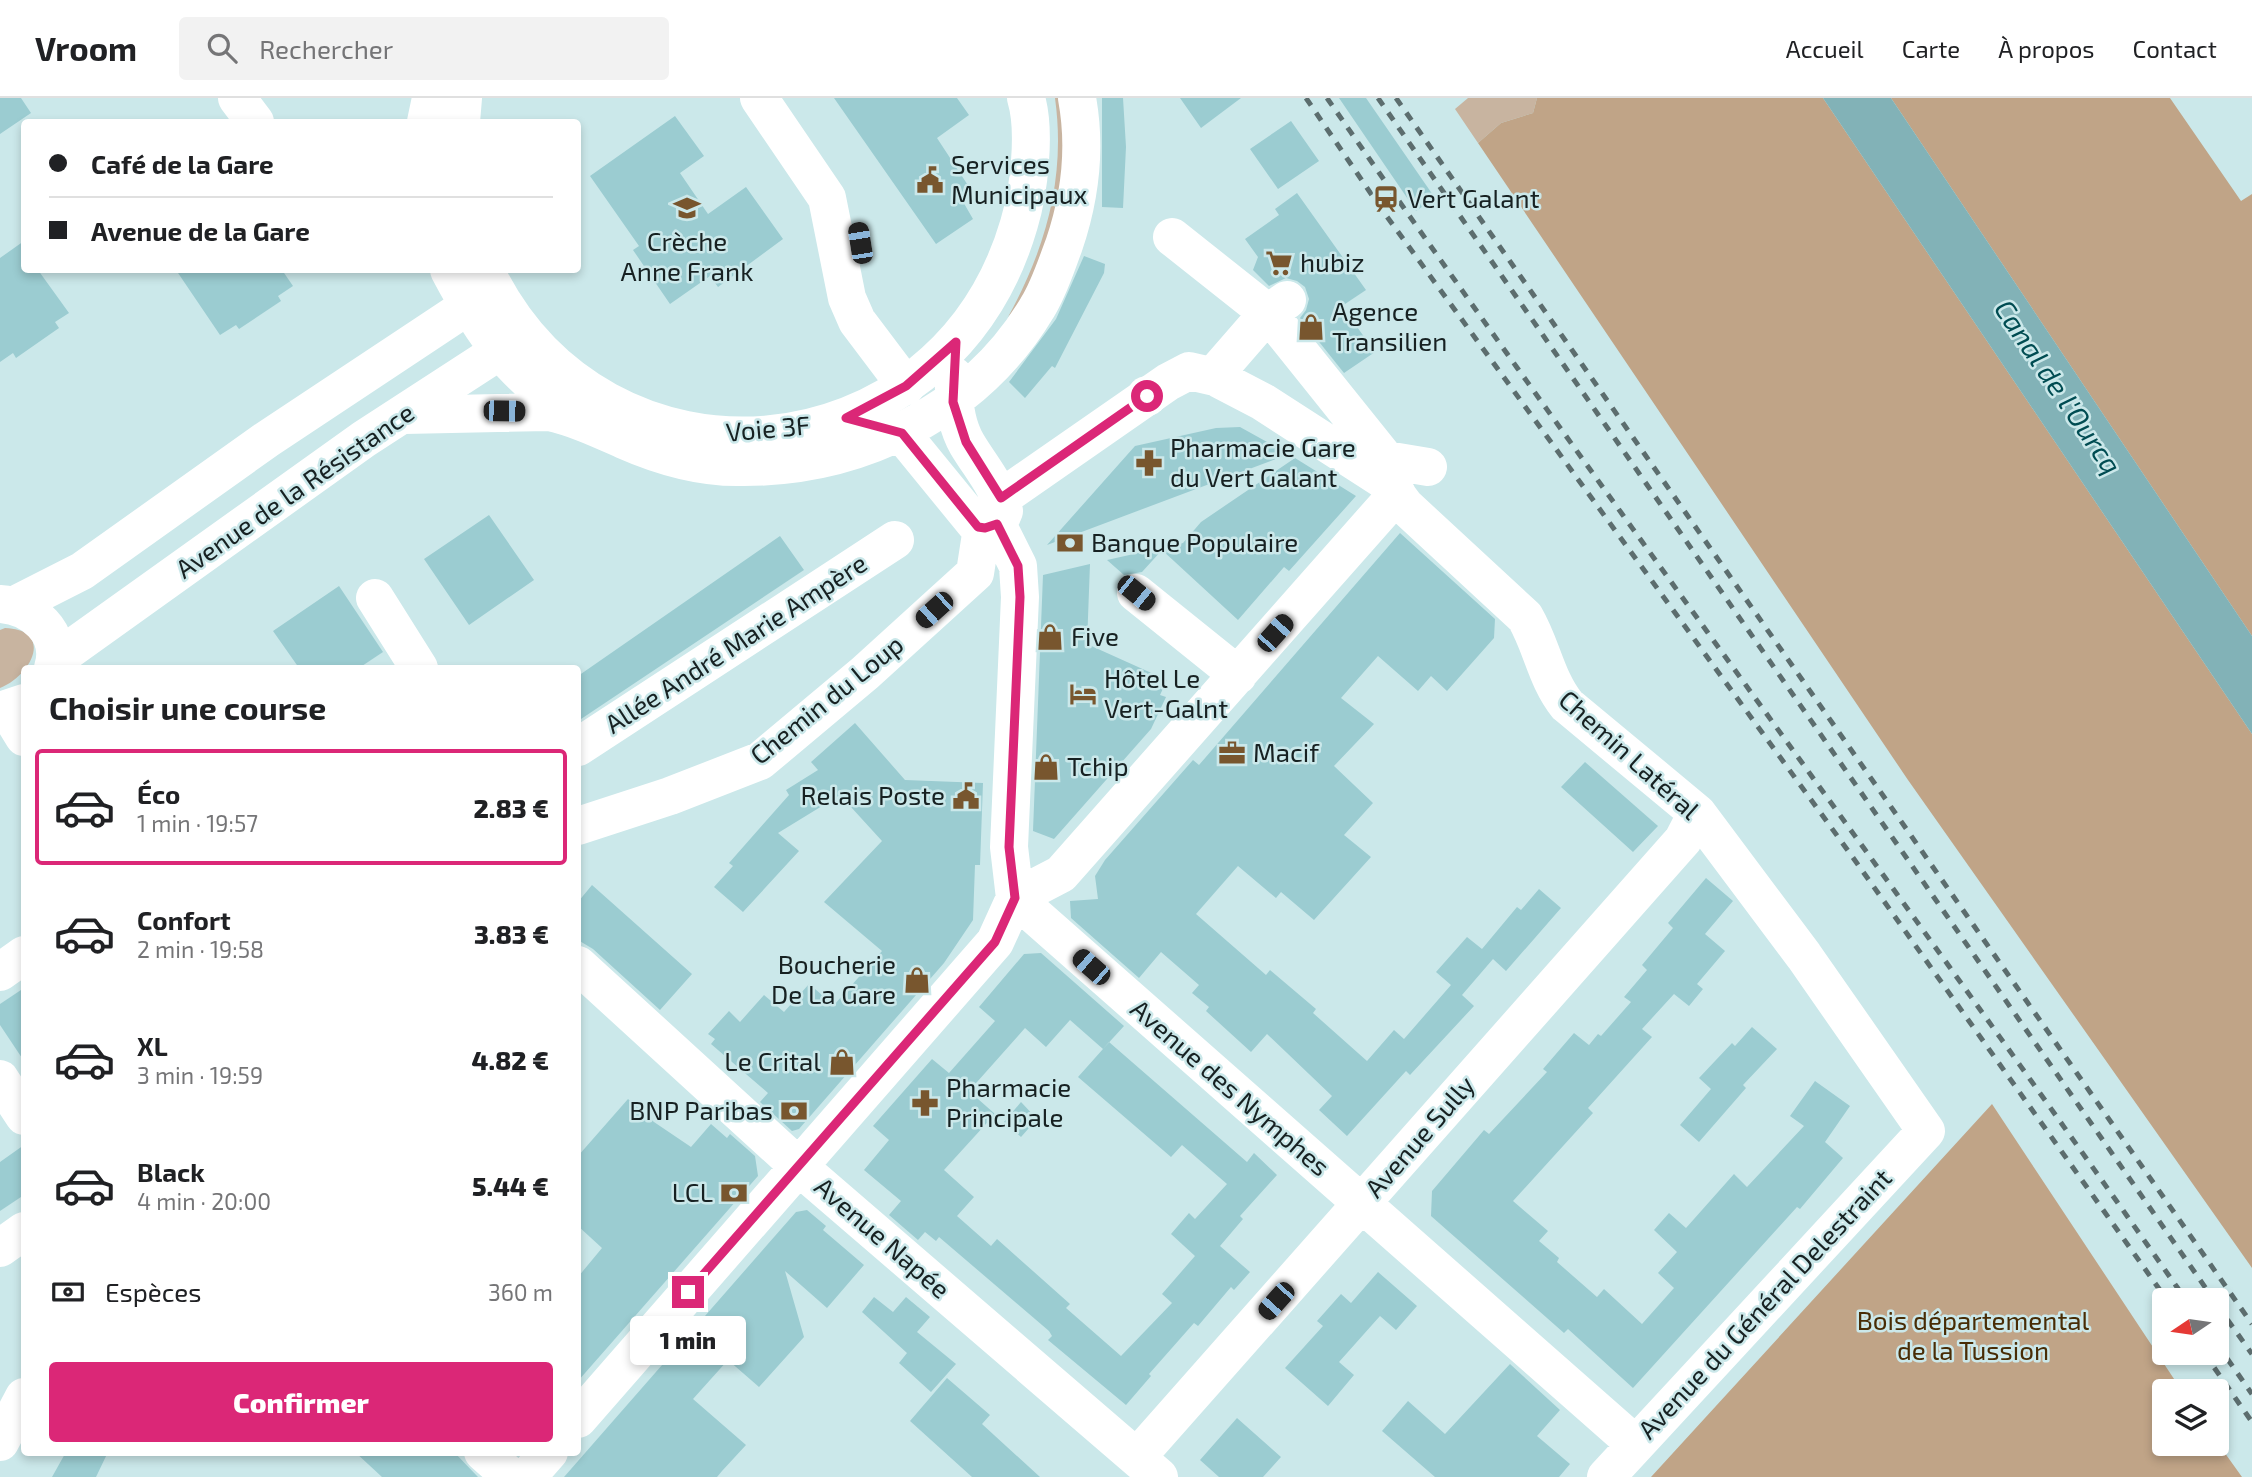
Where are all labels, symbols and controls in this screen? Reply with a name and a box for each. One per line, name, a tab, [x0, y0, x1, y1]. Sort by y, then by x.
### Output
search box	[179, 17, 669, 80]
text: Vroom	[35, 28, 137, 68]
icon: search	[203, 29, 241, 67]
text: Rechercher	[259, 33, 393, 64]
text: Accueil	[1786, 34, 1864, 63]
text: Carte	[1902, 34, 1960, 63]
text: À propos	[1998, 34, 2095, 63]
text: Contact	[2133, 34, 2217, 63]
text: Café de la Gare	[91, 148, 274, 179]
place label: Services Municipaux	[951, 148, 1088, 209]
public building icon: Services Municipaux	[915, 165, 945, 195]
place label: Vert Galant	[1407, 182, 1540, 213]
station icon: Vert Galant	[1371, 184, 1401, 214]
school or university icon: Crèche Anne Frank	[672, 193, 702, 223]
text: Avenue de la Gare	[91, 215, 310, 246]
car	[847, 221, 874, 265]
place label: Crèche Anne Frank	[621, 225, 753, 286]
place label: hubiz	[1300, 246, 1364, 277]
supermarket icon: hubiz	[1264, 248, 1294, 278]
water label: Canal de l'Ourcq	[1988, 293, 2130, 480]
place label: Agence Transilien	[1332, 295, 1447, 356]
shop icon: Agence Transilien	[1296, 312, 1326, 342]
route start	[1131, 380, 1163, 412]
street label: Avenue de la Résistance	[169, 396, 419, 584]
car	[483, 400, 526, 422]
street label: Voie 3F	[725, 408, 811, 447]
place label: Pharmacie Gare du Vert Galant	[1170, 431, 1356, 492]
pharmacy icon: Pharmacie Gare du Vert Galant	[1134, 448, 1164, 478]
place label: Banque Populaire	[1091, 526, 1298, 557]
bank icon: Banque Populaire	[1055, 528, 1085, 558]
street label: Allée André Marie Ampère	[598, 546, 872, 739]
car	[1114, 572, 1159, 614]
car	[912, 588, 957, 632]
car	[1254, 610, 1297, 656]
place label: Five	[1071, 620, 1119, 651]
shop icon: Five	[1035, 622, 1065, 652]
street label: Chemin du Loup	[743, 628, 909, 770]
place label: Hôtel Le Vert-Galnt	[1104, 662, 1228, 723]
hotel icon: Hôtel Le Vert-Galnt	[1068, 679, 1098, 709]
street label: Chemin Latéral	[1554, 683, 1707, 825]
text: Choisir une course	[49, 688, 326, 726]
place label: Macif	[1253, 736, 1320, 767]
office icon: Macif	[1217, 738, 1247, 768]
place label: Tchip	[1067, 750, 1129, 781]
shop icon: Tchip	[1031, 752, 1061, 782]
icon: car	[53, 776, 116, 839]
text: Éco	[137, 778, 180, 809]
place label: Relais Poste	[801, 779, 945, 810]
public building icon: Relais Poste	[951, 781, 981, 811]
text: 2.83 €	[473, 792, 549, 823]
text: 1 min · 19:57	[137, 809, 258, 837]
icon: car	[53, 902, 116, 965]
text: Confort	[137, 904, 231, 935]
text: 3.83 €	[474, 918, 549, 949]
text: 2 min · 19:58	[137, 935, 264, 963]
car	[1069, 945, 1114, 989]
place label: Boucherie De La Gare	[771, 948, 896, 1009]
shop icon: Boucherie De La Gare	[902, 965, 932, 995]
street label: Avenue des Nymphes	[1125, 992, 1337, 1182]
icon: car	[53, 1028, 116, 1091]
text: XL	[137, 1030, 168, 1061]
text: 4.82 €	[472, 1044, 549, 1075]
place label: Le Crital	[724, 1045, 821, 1076]
shop icon: Le Crital	[827, 1047, 857, 1077]
text: 3 min · 19:59	[137, 1061, 263, 1089]
street label: Avenue Sully	[1358, 1069, 1480, 1203]
place label: Pharmacie Principale	[946, 1071, 1071, 1132]
pharmacy icon: Pharmacie Principale	[910, 1088, 940, 1118]
place label: BNP Paribas	[629, 1094, 773, 1125]
bank icon: BNP Paribas	[779, 1096, 809, 1126]
icon: car	[53, 1154, 116, 1217]
text: Black	[137, 1156, 205, 1187]
street label: Avenue du Général Delestraint	[1631, 1162, 1897, 1444]
text: 5.44 €	[472, 1170, 549, 1201]
street label: Avenue Napée	[809, 1170, 957, 1304]
place label: LCL	[672, 1176, 713, 1207]
bank icon: LCL	[719, 1178, 749, 1208]
text: 4 min · 20:00	[137, 1187, 271, 1215]
icon: cash	[49, 1273, 87, 1311]
text: Espèces	[105, 1276, 202, 1307]
route end	[672, 1276, 704, 1308]
text: 360 m	[488, 1278, 553, 1306]
car	[1255, 1278, 1298, 1324]
north arrow	[2152, 1288, 2230, 1365]
map controls	[2152, 1288, 2229, 1456]
park label: Bois départemental de la Tussion	[1857, 1304, 2090, 1365]
callout: 1 min	[630, 1316, 746, 1366]
text: 1 min	[660, 1326, 716, 1354]
button: Confirmer	[49, 1362, 553, 1442]
button: layers	[2152, 1379, 2229, 1456]

